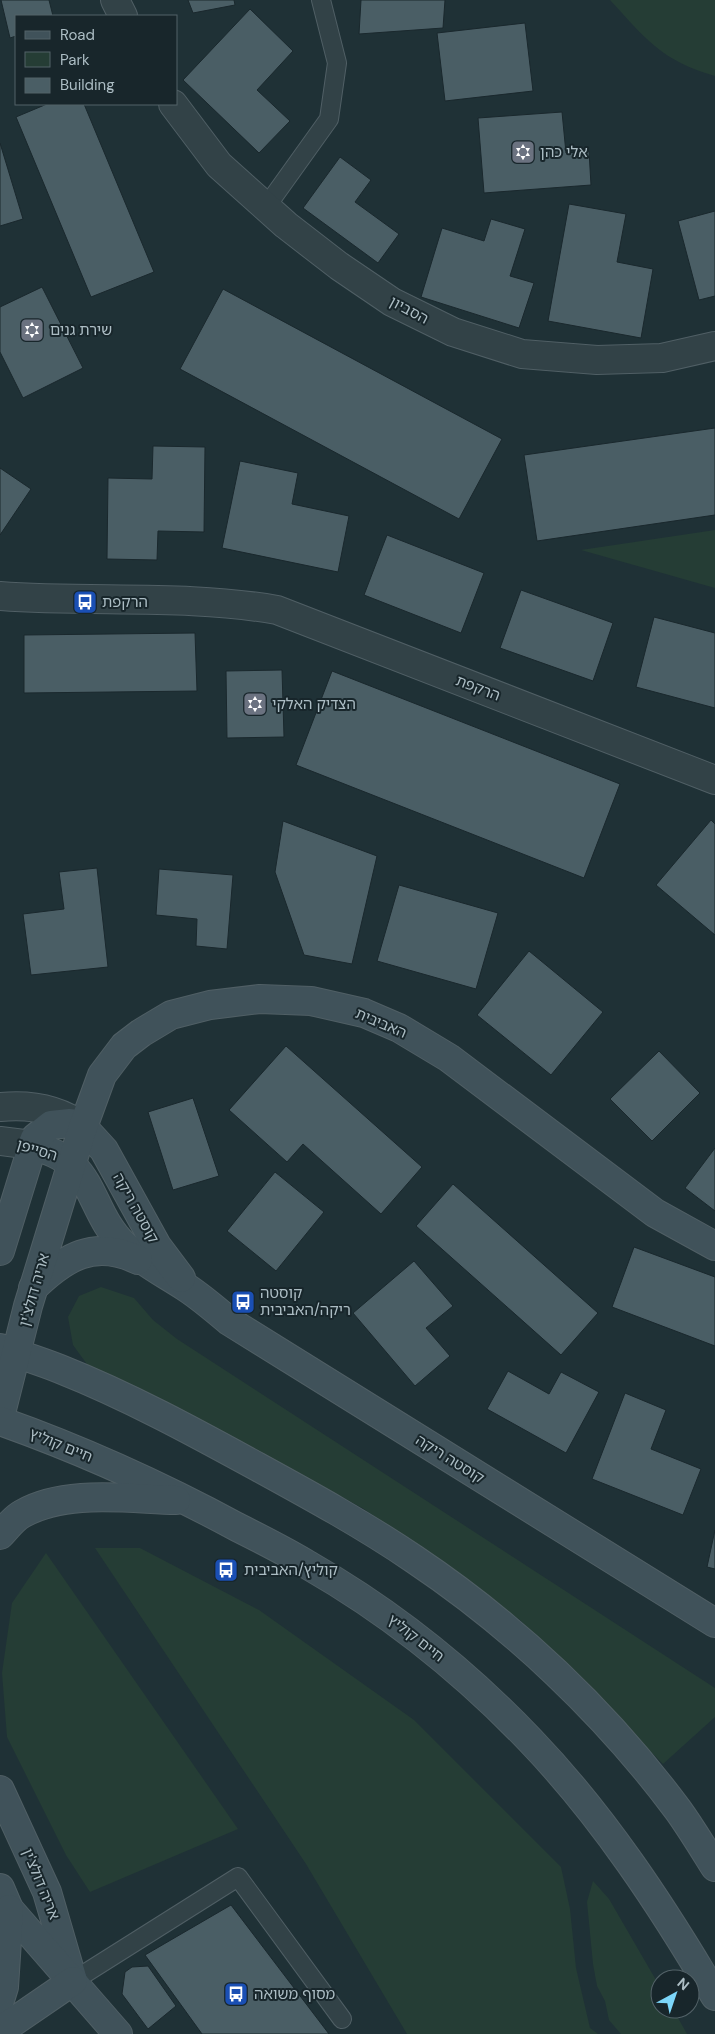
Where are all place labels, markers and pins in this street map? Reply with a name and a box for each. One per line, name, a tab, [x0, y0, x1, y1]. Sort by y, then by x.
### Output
synagogue icon: אלי כהן	[510, 139, 536, 165]
place label: אלי כהן	[540, 142, 588, 162]
synagogue icon: שירת גנים	[19, 317, 45, 343]
place label: שירת גנים	[50, 320, 112, 340]
bus stop icon: הרקפת	[72, 589, 98, 615]
place label: הרקפת	[102, 592, 148, 612]
synagogue icon: הצדיק האלקי	[242, 691, 268, 717]
place label: הצדיק האלקי	[272, 694, 356, 714]
place label: קוסטה ריקה/האביבית	[260, 1283, 351, 1320]
bus stop icon: קוסטה ריקה/האביבית	[230, 1289, 256, 1315]
bus stop icon: קוליץ/האביבית	[213, 1557, 239, 1583]
place label: קוליץ/האביבית	[244, 1560, 338, 1580]
bus stop icon: מסוף משואה	[223, 1981, 249, 2007]
place label: מסוף משואה	[254, 1984, 335, 2004]

